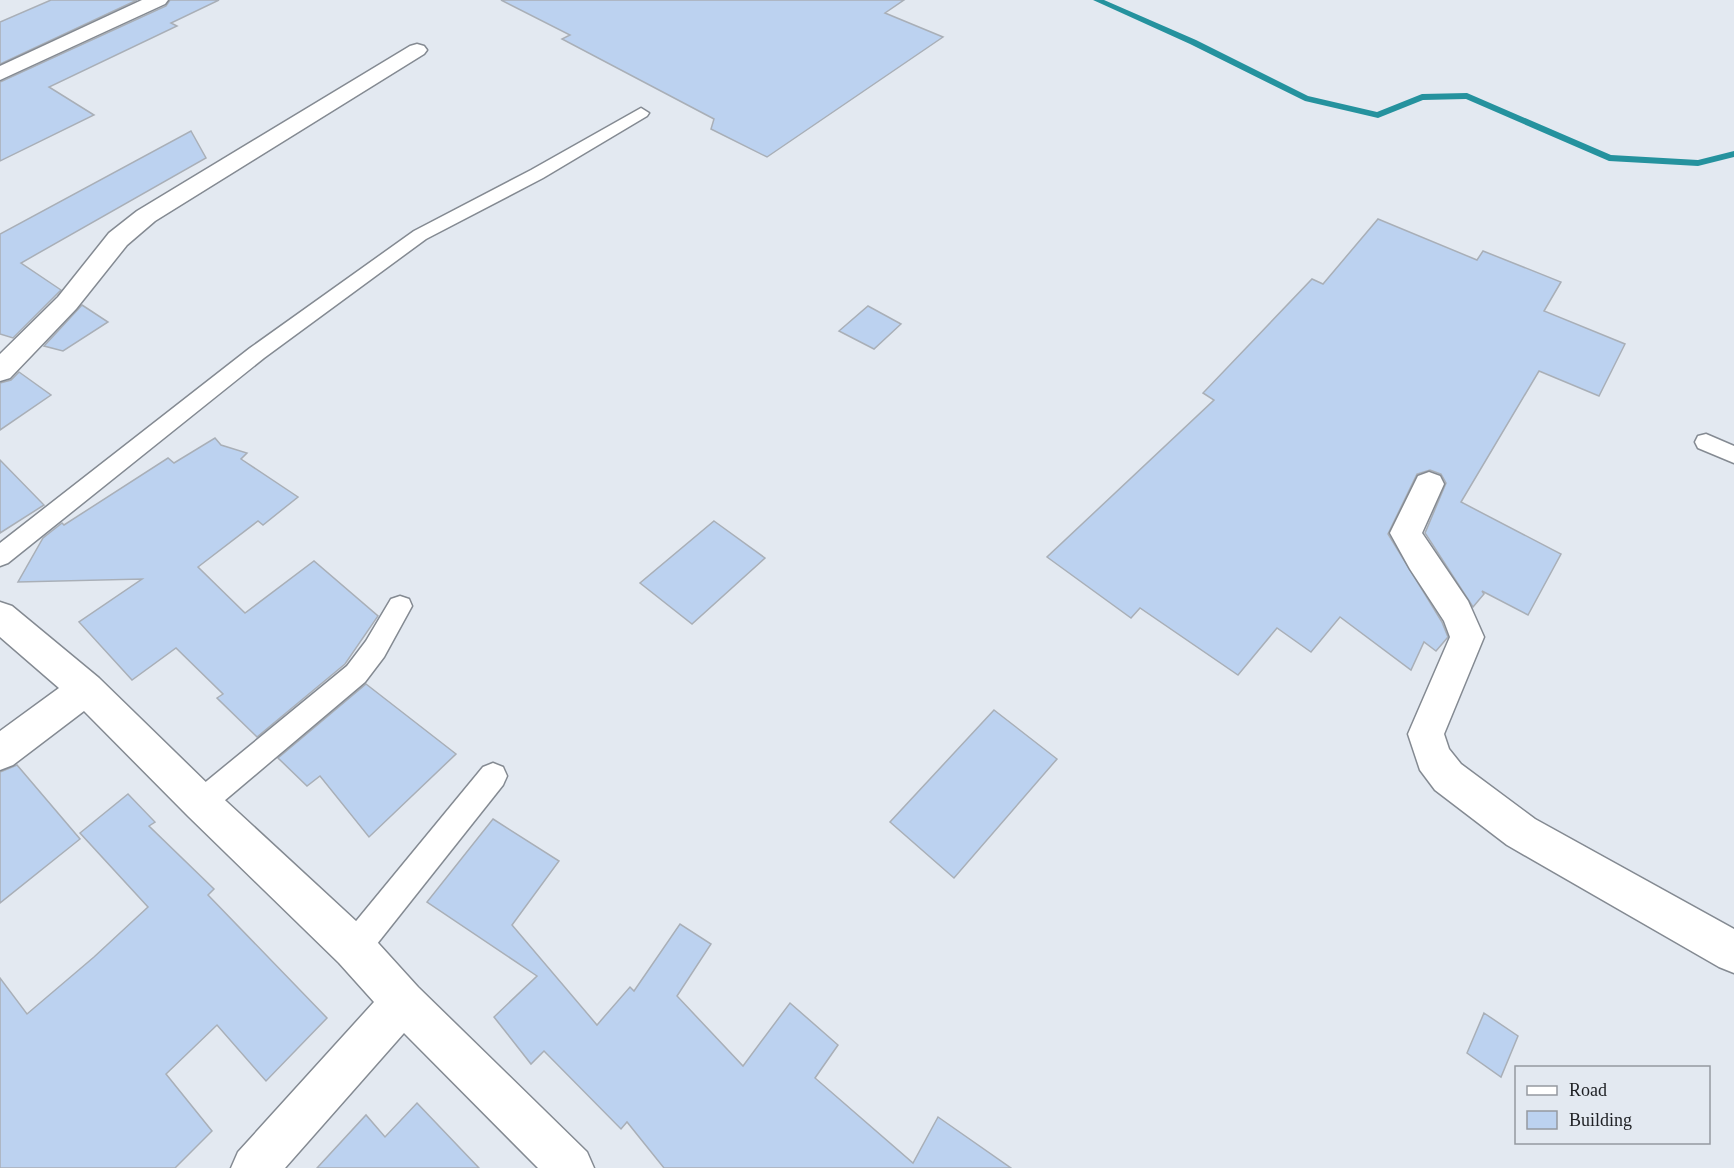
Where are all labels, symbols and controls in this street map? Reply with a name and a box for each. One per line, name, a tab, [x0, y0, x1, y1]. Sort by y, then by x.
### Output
legend	[1515, 1066, 1710, 1144]
text: Road	[1569, 1080, 1607, 1100]
text: Building	[1569, 1110, 1632, 1130]

